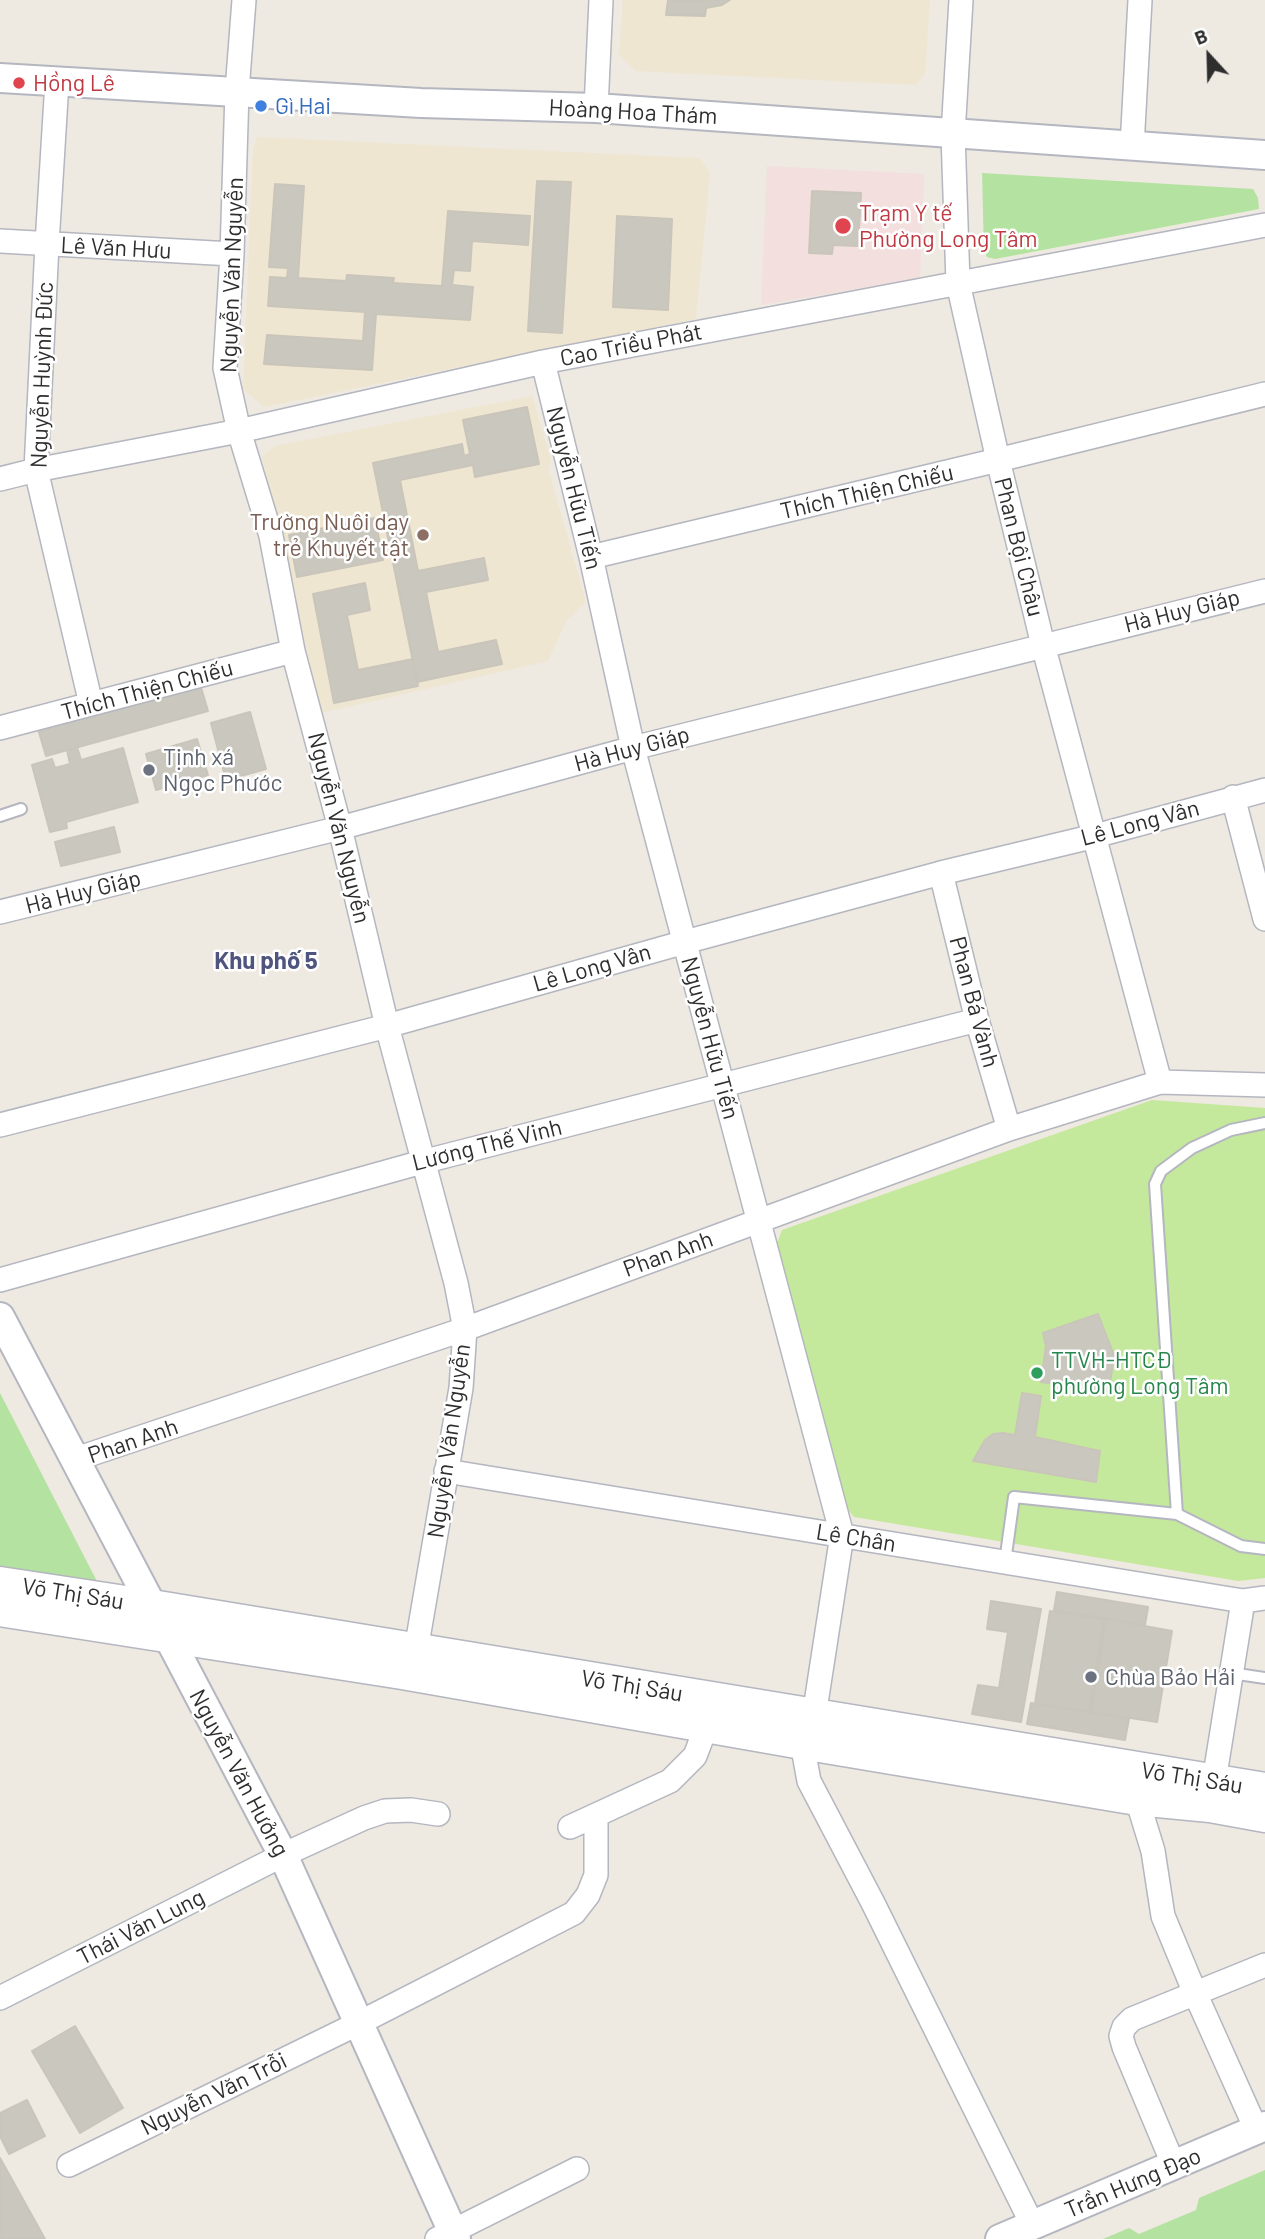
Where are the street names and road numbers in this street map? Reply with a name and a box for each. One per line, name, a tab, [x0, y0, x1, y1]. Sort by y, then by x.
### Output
street label: Hoàng Hoa Thám	[548, 94, 718, 130]
street label: Nguyễn Văn Nguyễn	[215, 177, 249, 373]
street label: Lê Văn Hưu	[60, 231, 172, 265]
street label: Nguyễn Huỳnh Đức	[25, 281, 59, 469]
street label: Cao Triều Phát	[558, 318, 704, 372]
street label: Nguyễn Hữu Tiến	[540, 403, 608, 573]
street label: Thích Thiện Chiếu	[778, 459, 956, 525]
street label: Phan Bội Châu	[988, 475, 1050, 619]
street label: Hà Huy Giáp	[1121, 583, 1243, 639]
street label: Thích Thiện Chiếu	[58, 654, 236, 726]
street label: Hà Huy Giáp	[571, 720, 693, 778]
street label: Nguyễn Văn Nguyễn	[302, 730, 376, 926]
street label: Lê Long Vân	[1078, 794, 1202, 852]
street label: Hà Huy Giáp	[22, 864, 144, 920]
street label: Phan Bá Vành	[943, 934, 1005, 1070]
street label: Lê Long Vân	[530, 938, 654, 998]
street label: Nguyễn Hữu Tiến	[675, 954, 745, 1122]
street label: Lương Thế Vinh	[409, 1113, 565, 1177]
street label: Phan Anh	[619, 1225, 717, 1283]
street label: Nguyễn Văn Nguyễn	[422, 1342, 476, 1540]
street label: Phan Anh	[84, 1413, 182, 1469]
street label: Lê Chân	[814, 1518, 898, 1558]
street label: Võ Thị Sáu	[20, 1572, 126, 1616]
street label: Võ Thị Sáu	[579, 1664, 685, 1708]
street label: Nguyễn Văn Hưởng	[183, 1685, 295, 1861]
street label: Võ Thị Sáu	[1139, 1756, 1245, 1800]
street label: Thái Văn Lung	[73, 1883, 209, 1971]
street label: Nguyễn Văn Trỗi	[136, 2047, 292, 2141]
street label: Trần Hưng Đạo	[1061, 2142, 1205, 2224]

